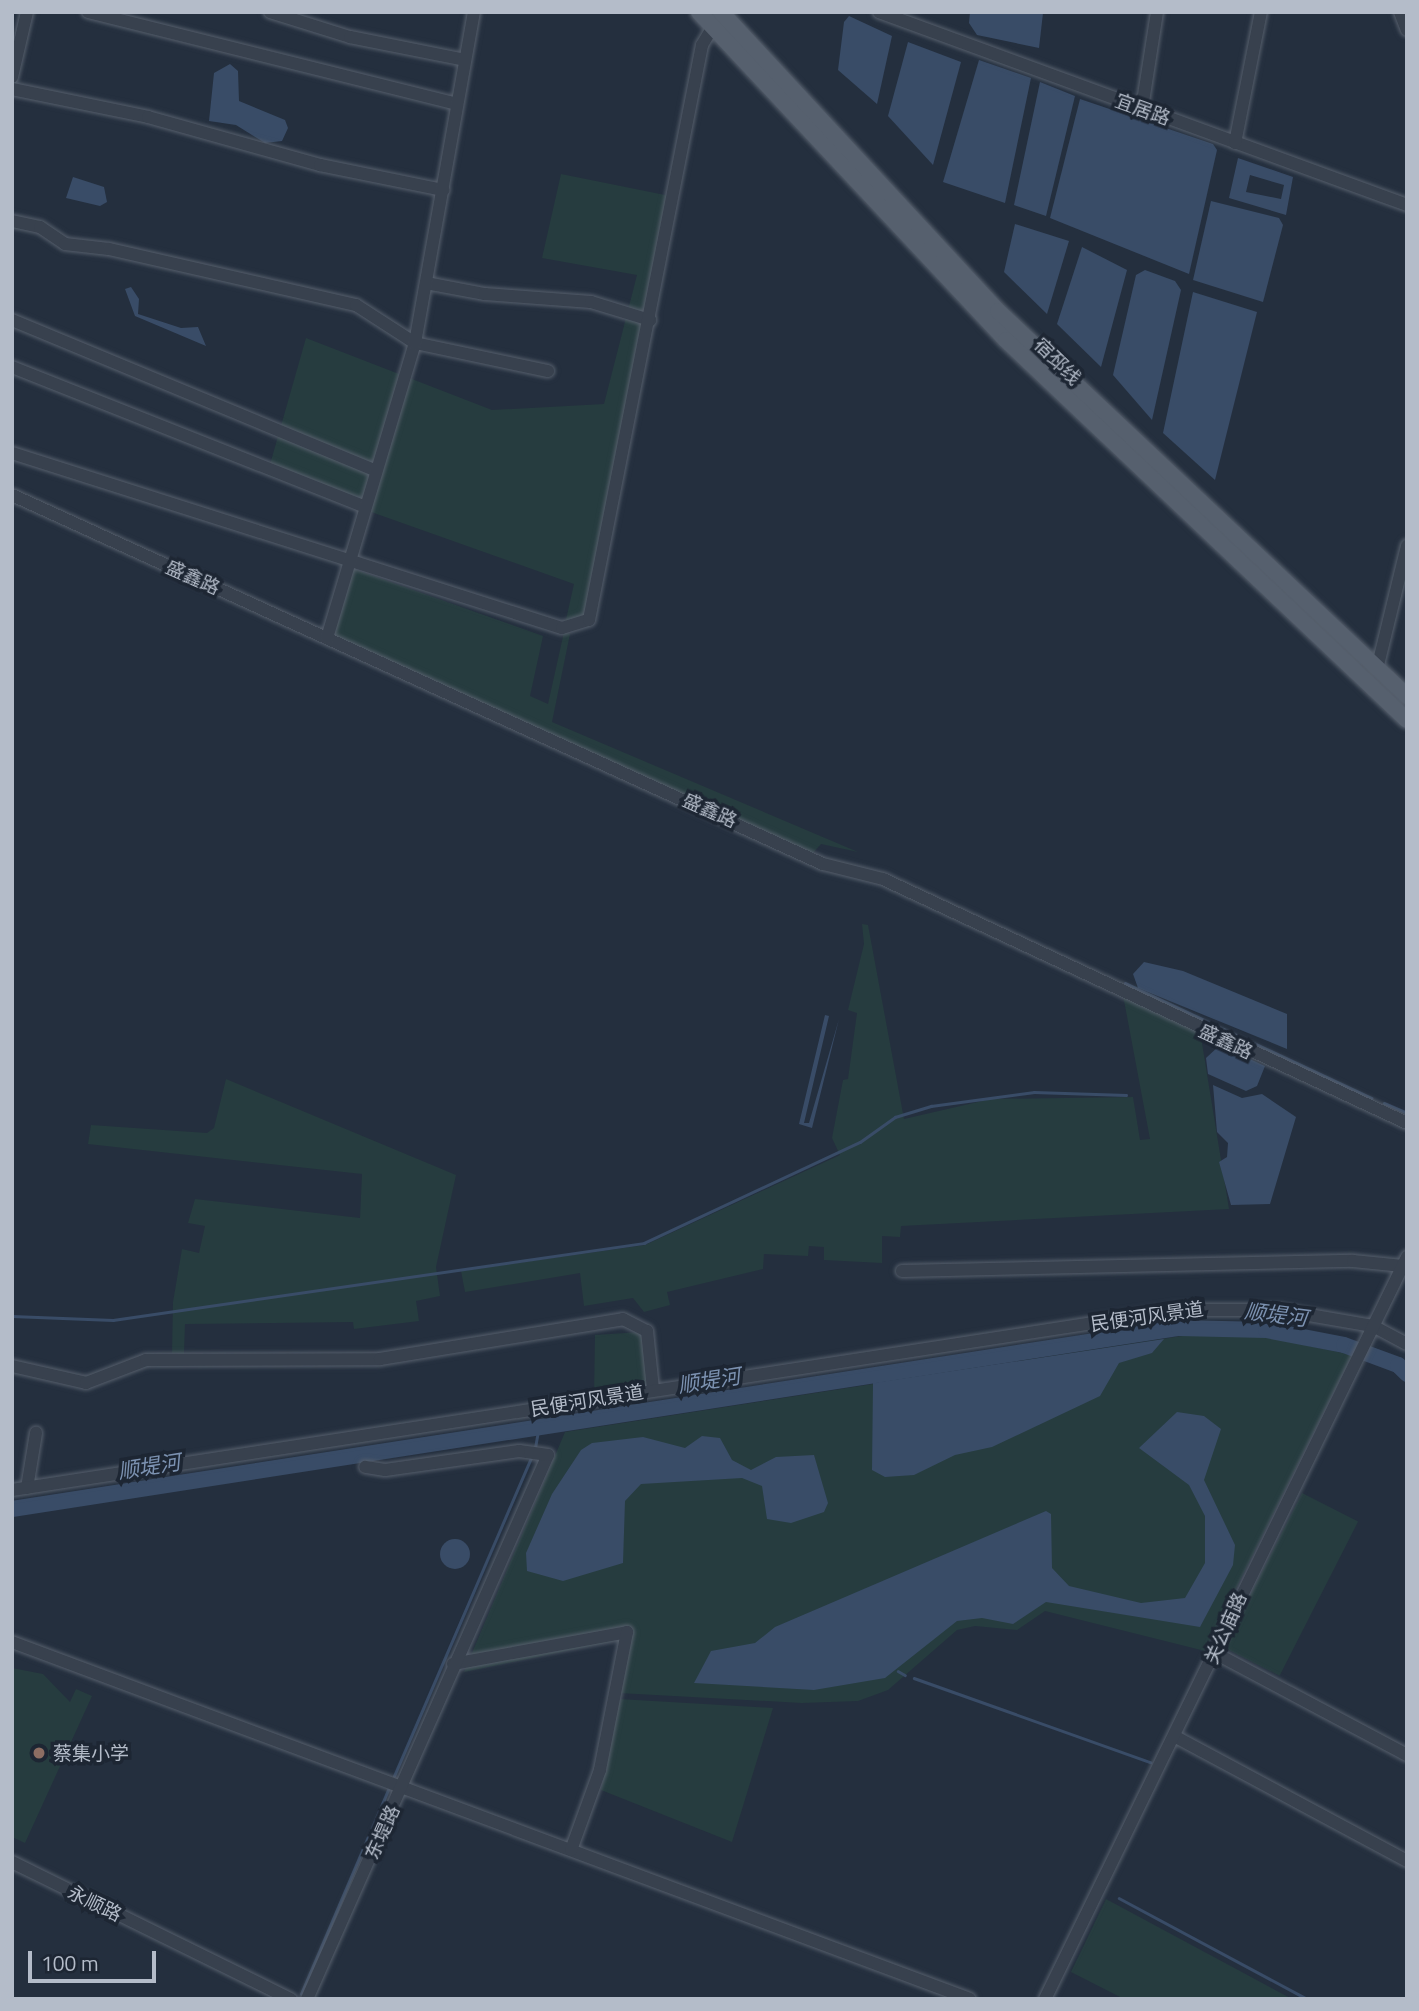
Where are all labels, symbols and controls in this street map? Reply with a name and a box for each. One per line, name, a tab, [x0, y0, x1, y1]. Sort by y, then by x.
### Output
street label: 宜居路	[1112, 89, 1174, 129]
street label: 宿邳线	[1030, 333, 1086, 389]
street label: 盛鑫路	[162, 555, 224, 599]
street label: 盛鑫路	[679, 788, 741, 832]
street label: 盛鑫路	[1195, 1019, 1257, 1063]
street label: 民便河风景道	[1089, 1297, 1205, 1335]
water label: 顺堤河	[1243, 1298, 1309, 1330]
water label: 顺堤河	[676, 1363, 742, 1397]
street label: 民便河风景道	[529, 1380, 645, 1420]
water label: 顺堤河	[116, 1449, 182, 1483]
street label: 关公庙路	[1199, 1589, 1251, 1667]
place label: 蔡集小学	[53, 1742, 129, 1764]
marker: 蔡集小学	[31, 1745, 47, 1761]
street label: 东堤路	[360, 1801, 404, 1863]
street label: 永顺路	[64, 1880, 126, 1926]
scale bar	[32, 1938, 159, 1982]
text: 100 m	[41, 1947, 98, 1979]

